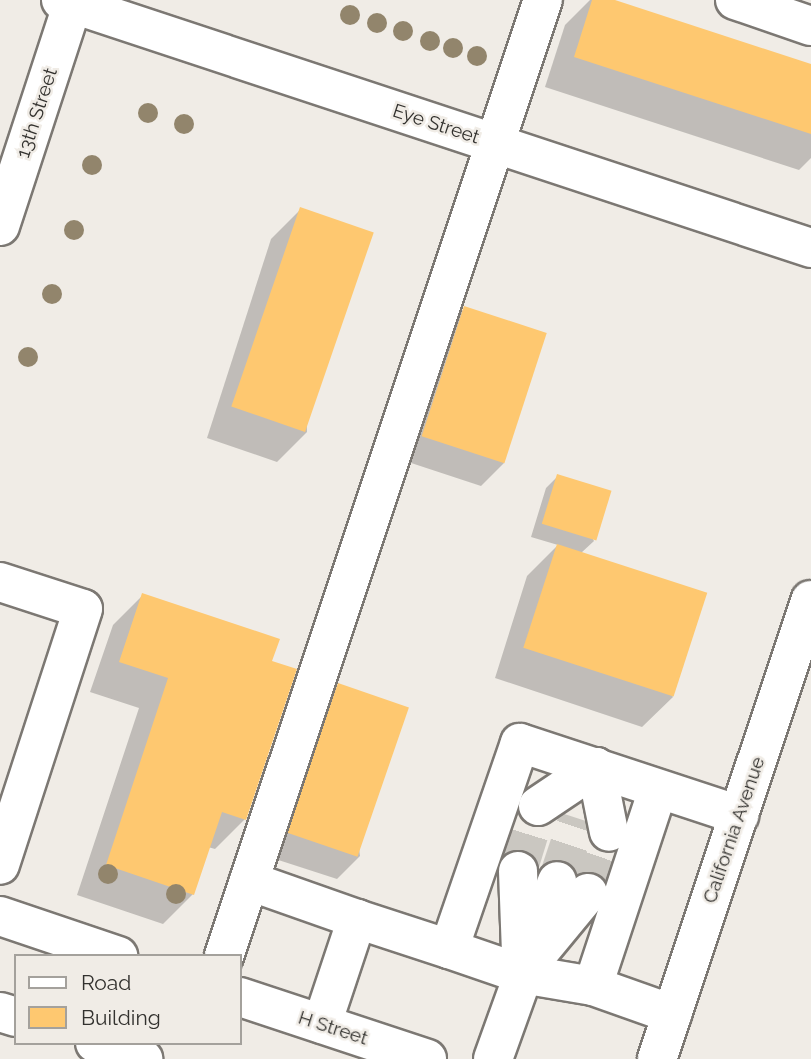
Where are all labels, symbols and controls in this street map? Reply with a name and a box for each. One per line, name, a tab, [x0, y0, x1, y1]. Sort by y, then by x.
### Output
street label: 13th Street	[12, 65, 62, 161]
street label: Eye Street	[390, 99, 482, 149]
street label: California Avenue	[698, 754, 770, 906]
legend	[14, 954, 242, 1045]
text: Road	[81, 970, 131, 995]
text: Building	[81, 1005, 161, 1030]
street label: H Street	[295, 1006, 371, 1050]

